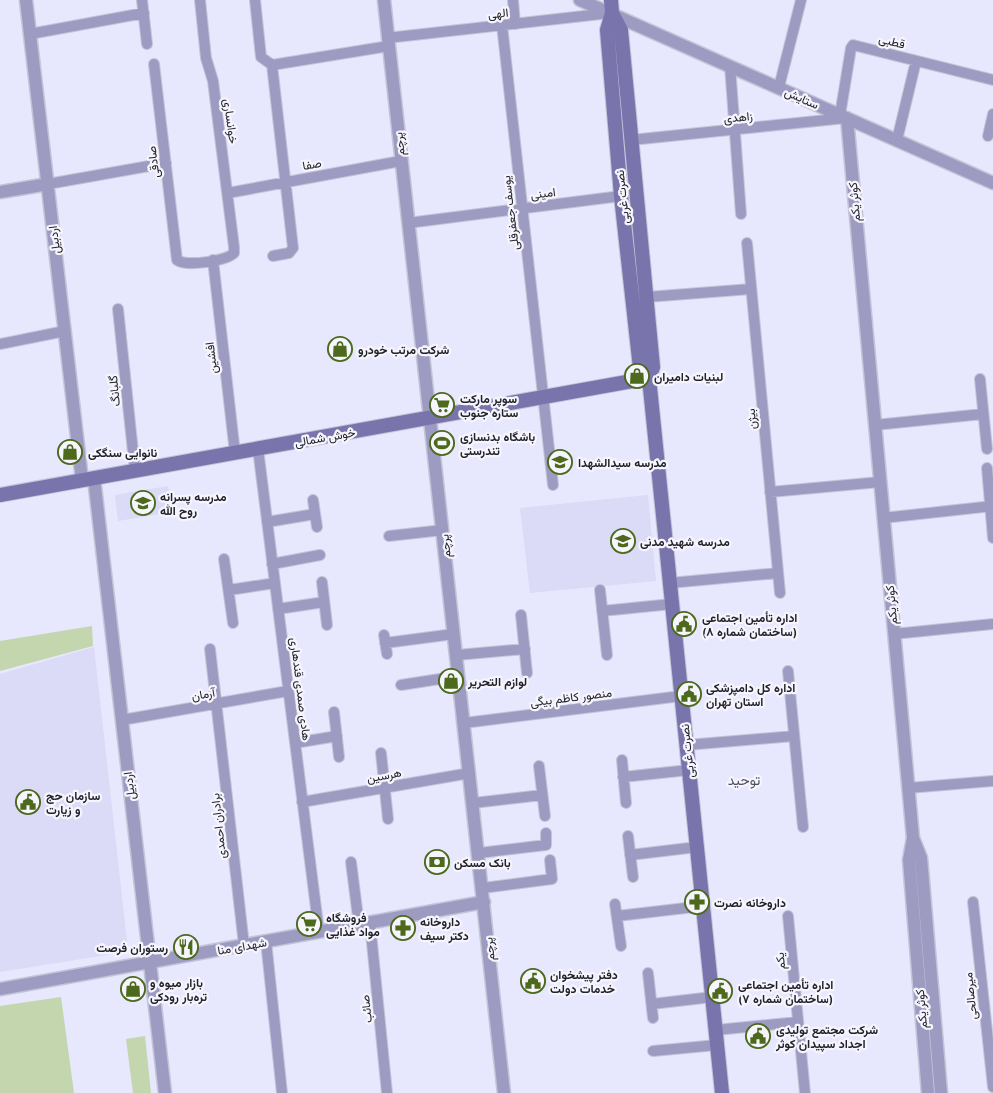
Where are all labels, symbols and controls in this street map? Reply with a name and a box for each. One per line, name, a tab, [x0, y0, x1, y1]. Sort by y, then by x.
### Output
street label: الهی	[487, 4, 509, 23]
street label: قطبی	[877, 30, 907, 53]
street label: ستایش	[782, 84, 821, 113]
street label: خوانساری	[219, 97, 242, 145]
street label: زاهدی	[723, 108, 753, 127]
street label: پرچم	[390, 131, 409, 156]
street label: صادقی	[144, 145, 163, 179]
street label: صفا	[301, 155, 323, 173]
street label: نصرت غربی	[612, 169, 633, 225]
street label: یوسف جعفرقلی	[498, 175, 523, 251]
street label: کوثر یکم	[845, 182, 864, 222]
street label: امینی	[529, 184, 557, 203]
street label: اردبیل	[45, 225, 64, 255]
shop icon: شرکت مرتب خودرو	[327, 336, 353, 362]
street label: افشین	[202, 341, 221, 375]
place label: شرکت مرتب خودرو	[358, 342, 450, 358]
shop icon: لبنیات دامیران	[624, 363, 650, 389]
place label: لبنیات دامیران	[654, 369, 723, 385]
street label: گلبانگ	[105, 375, 123, 407]
place label: سوپر مارکت ستاره جنوب	[460, 391, 519, 421]
supermarket icon: سوپر مارکت ستاره جنوب	[429, 392, 455, 418]
street label: بیژن	[743, 408, 760, 430]
street label: خوش شمالی	[293, 424, 357, 451]
place label: باشگاه بدنسازی تندرستی	[460, 429, 536, 459]
sports icon: باشگاه بدنسازی تندرستی	[429, 430, 455, 456]
shop icon: نانوایی سنگکی	[57, 439, 83, 465]
place label: نانوایی سنگکی	[88, 445, 158, 461]
school or university icon: مدرسه سیدالشهدا	[547, 449, 573, 475]
place label: مدرسه سیدالشهدا	[578, 455, 667, 471]
place label: مدرسه پسرانه روح الله	[160, 489, 227, 519]
school or university icon: مدرسه پسرانه روح الله	[130, 490, 156, 516]
school or university icon: مدرسه شهید مدنی	[610, 528, 636, 554]
street label: پرچم	[436, 533, 455, 558]
place label: مدرسه شهید مدنی	[640, 534, 730, 550]
street label: کوثر یکم	[882, 585, 901, 625]
place label: اداره تأمین اجتماعی (ساختمان شماره ۸)	[702, 610, 797, 640]
public building icon: اداره تأمین اجتماعی (ساختمان شماره ۸)	[671, 611, 697, 637]
street label: هادی صمدی قندهاری	[286, 637, 315, 741]
shop icon: لوازم التحریر	[438, 668, 464, 694]
place label: لوازم التحریر	[467, 674, 527, 690]
place label: اداره کل دامپزشکی استان تهران	[706, 680, 795, 710]
public building icon: اداره کل دامپزشکی استان تهران	[676, 681, 702, 707]
street label: آرمان	[190, 684, 217, 704]
street label: منصور کاظم بیگی	[529, 685, 613, 710]
street label: نصرت غربی	[677, 723, 698, 779]
street label: هرسین	[366, 765, 403, 786]
street label: اردبیل	[120, 771, 139, 801]
district label: توحید	[728, 771, 760, 789]
place label: سازمان حج و زیارت	[46, 788, 101, 818]
public building icon: سازمان حج و زیارت	[15, 789, 41, 815]
street label: برادران احمدی	[207, 792, 230, 859]
bank icon: بانک مسکن	[424, 849, 450, 875]
place label: بانک مسکن	[454, 855, 511, 870]
pharmacy icon: داروخانه نصرت	[684, 889, 710, 915]
place label: داروخانه نصرت	[714, 895, 786, 911]
place label: فروشگاه مواد غذایی	[326, 910, 380, 940]
supermarket icon: فروشگاه مواد غذایی	[296, 911, 322, 937]
place label: داروخانه دکتر سیف	[420, 914, 469, 944]
pharmacy icon: داروخانه دکتر سیف	[390, 915, 416, 941]
restaurant icon: رستوران فرصت	[173, 934, 199, 960]
street label: شهدای منا	[216, 934, 268, 959]
street label: پرچم	[480, 936, 499, 961]
place label: رستوران فرصت	[96, 940, 168, 956]
street label: یکم	[772, 951, 789, 970]
place label: دفتر پیشخوان خدمات دولت	[550, 967, 618, 997]
public building icon: دفتر پیشخوان خدمات دولت	[520, 968, 546, 994]
street label: میرصالحی	[960, 972, 981, 1020]
place label: بازار میوه و تره‌بار رودکی	[150, 975, 207, 1005]
shop icon: بازار میوه و تره‌بار رودکی	[120, 976, 146, 1002]
place label: اداره تأمین اجتماعی (ساختمان شماره ۷)	[738, 977, 833, 1007]
public building icon: اداره تأمین اجتماعی (ساختمان شماره ۷)	[707, 978, 733, 1004]
street label: کوثر یکم	[912, 989, 931, 1029]
street label: صائب	[357, 994, 375, 1024]
place label: شرکت مجتمع تولیدی اجداد سپیدان کوثر	[775, 1022, 878, 1052]
public building icon: شرکت مجتمع تولیدی اجداد سپیدان کوثر	[745, 1023, 771, 1049]

